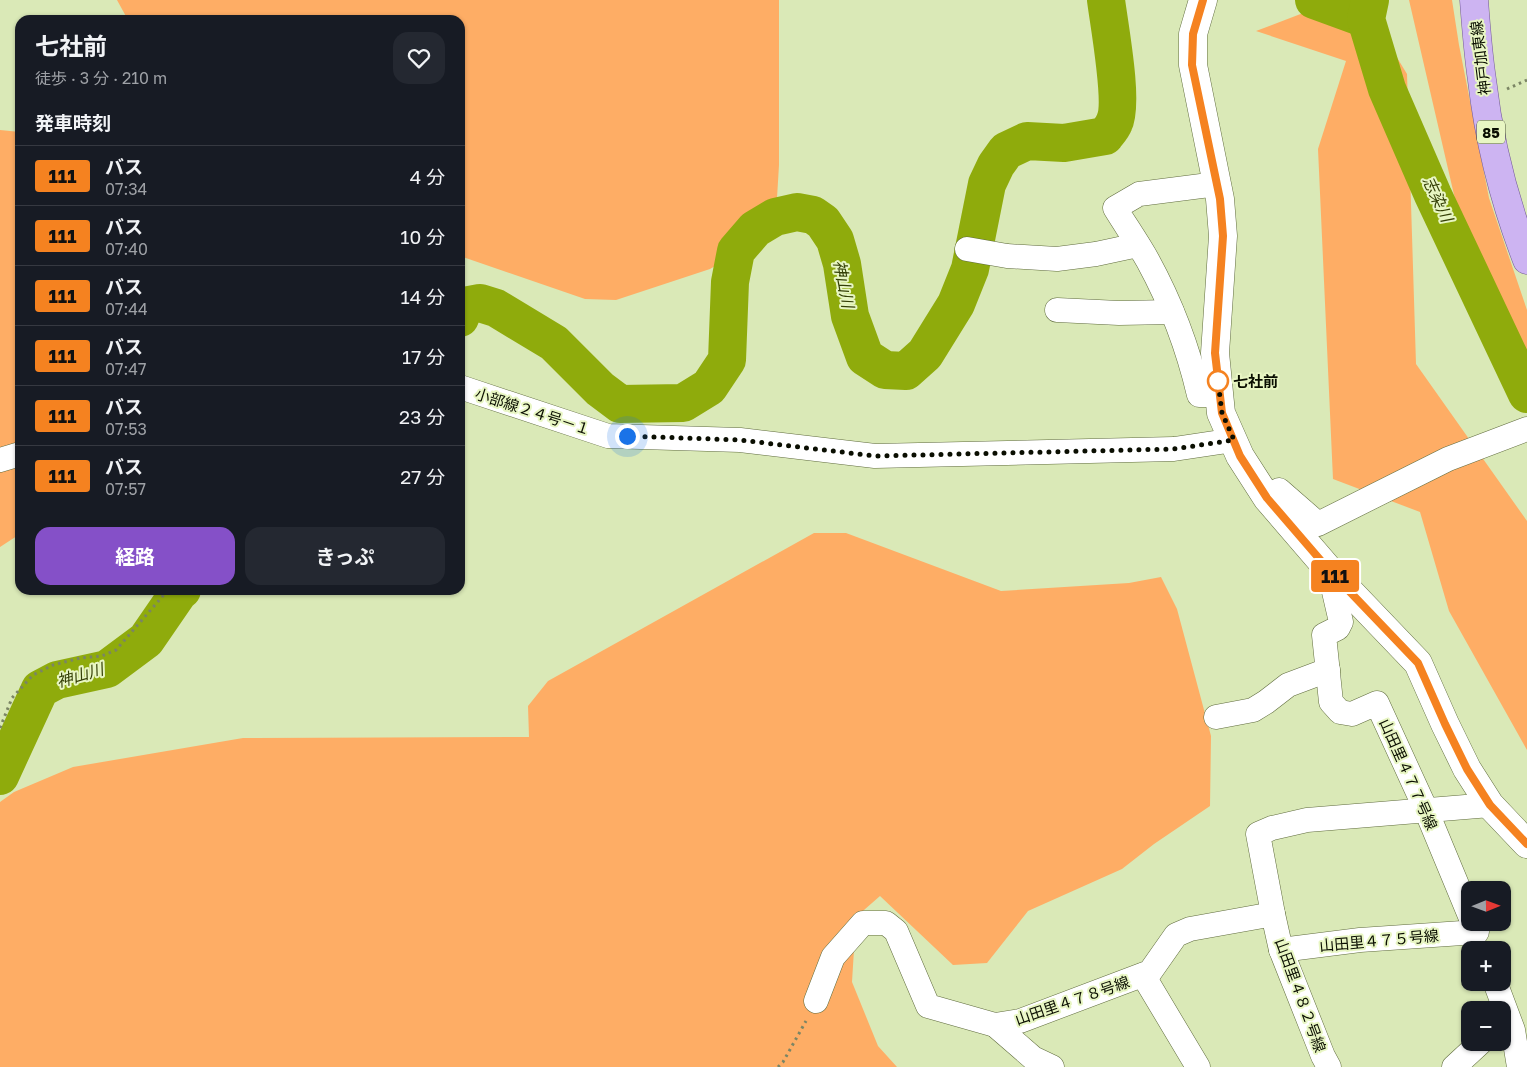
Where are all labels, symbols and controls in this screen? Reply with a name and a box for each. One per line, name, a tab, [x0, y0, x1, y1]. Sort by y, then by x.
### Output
street label: 神戸加東線	[1466, 20, 1494, 96]
text: 七社前	[35, 31, 107, 60]
button: heart	[393, 32, 445, 84]
text: 徒歩 · 3 分 · 210 m	[35, 68, 167, 88]
text: 発車時刻	[35, 111, 111, 134]
road number: 85	[1477, 120, 1505, 144]
text: バス	[105, 155, 143, 178]
text: 111	[49, 165, 76, 187]
text: 4 分	[410, 165, 445, 188]
water label: 志染川	[1419, 173, 1458, 227]
text: 07:34	[105, 179, 147, 199]
text: バス	[105, 215, 143, 238]
text: 111	[49, 225, 76, 247]
text: 10 分	[400, 225, 445, 248]
text: 07:40	[105, 239, 148, 259]
water label: 神山川	[830, 259, 859, 311]
text: バス	[105, 275, 143, 298]
text: 111	[49, 285, 76, 307]
text: 14 分	[400, 285, 445, 308]
text: 07:44	[105, 299, 148, 319]
text: バス	[105, 335, 143, 358]
text: 111	[49, 345, 76, 367]
text: 17 分	[402, 345, 445, 368]
text: 07:47	[105, 359, 146, 379]
marker: 七社前	[1207, 370, 1229, 392]
place label: 七社前	[1233, 372, 1278, 390]
street label: 小部線２４号－１	[473, 384, 593, 438]
text: バス	[105, 395, 143, 418]
text: 111	[49, 405, 76, 427]
text: 23 分	[399, 405, 445, 428]
text: 07:53	[105, 419, 147, 439]
your location	[615, 424, 640, 449]
text: バス	[105, 455, 143, 478]
text: 111	[49, 465, 76, 487]
text: 27 分	[400, 465, 445, 488]
text: 07:57	[105, 479, 146, 499]
button: 経路	[35, 527, 235, 585]
button: きっぷ	[245, 527, 445, 585]
line badge: 111	[1306, 560, 1364, 592]
text: 111	[1321, 565, 1349, 587]
water label: 神山川	[54, 658, 108, 691]
street label: 山田里４７７号線	[1376, 716, 1442, 832]
north arrow	[1461, 881, 1511, 931]
map controls	[1461, 881, 1511, 1051]
street label: 山田里４７５号線	[1318, 926, 1440, 954]
street label: 山田里４８２号線	[1272, 936, 1330, 1054]
button: +	[1461, 941, 1511, 991]
street label: 山田里４７８号線	[1012, 972, 1132, 1028]
button: −	[1461, 1001, 1511, 1051]

